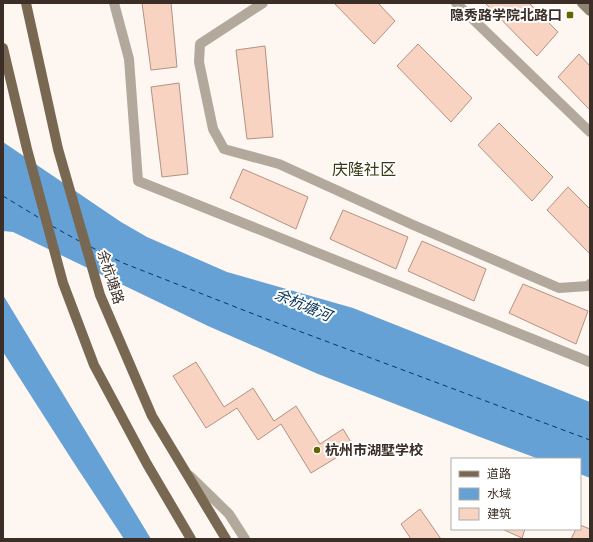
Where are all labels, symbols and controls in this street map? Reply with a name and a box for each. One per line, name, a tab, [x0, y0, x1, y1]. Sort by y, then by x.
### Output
place label: 隐秀路学院北路口	[450, 6, 562, 23]
marker: 隐秀路学院北路口	[565, 10, 575, 20]
district label: 庆隆社区	[332, 159, 396, 178]
street label: 余杭塘路	[95, 248, 128, 306]
water label: 余杭塘河	[272, 284, 337, 325]
place label: 杭州市湖墅学校	[325, 441, 423, 458]
marker: 杭州市湖墅学校	[312, 445, 322, 455]
legend	[451, 458, 581, 530]
text: 道路	[487, 466, 511, 481]
text: 水域	[487, 486, 511, 501]
text: 建筑	[487, 506, 511, 521]

